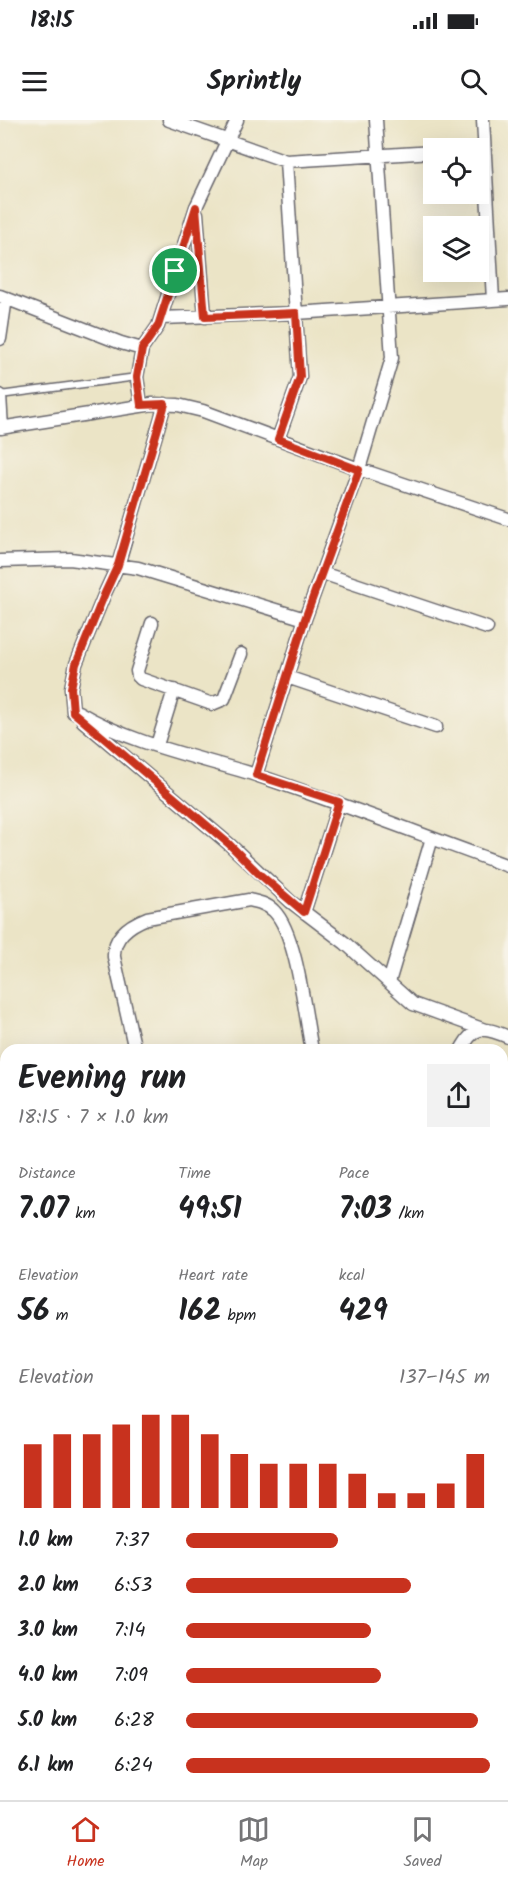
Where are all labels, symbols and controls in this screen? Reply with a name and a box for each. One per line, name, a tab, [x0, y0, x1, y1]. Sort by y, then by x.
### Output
text: 18:15	[30, 4, 73, 39]
text: Sprintly	[207, 60, 301, 103]
icon: menu	[18, 65, 51, 98]
icon: search	[457, 65, 490, 98]
map controls	[423, 138, 489, 282]
button: locate	[423, 138, 489, 204]
button: layers	[423, 216, 489, 282]
pin	[149, 245, 200, 296]
icon: arrive	[158, 254, 191, 287]
text: Evening run	[18, 1053, 186, 1106]
button: share	[427, 1064, 490, 1127]
text: 18:15 · 7 × 1.0 km	[18, 1102, 168, 1134]
text: Distance	[18, 1161, 76, 1186]
text: Time	[178, 1161, 211, 1186]
text: Pace	[339, 1161, 369, 1186]
text: 7.07	[18, 1186, 69, 1234]
text: 49:51	[178, 1186, 241, 1234]
text: 7:03	[339, 1186, 392, 1234]
text: km	[69, 1201, 95, 1226]
text: /km	[392, 1201, 424, 1226]
text: Elevation	[18, 1263, 79, 1288]
text: Heart rate	[178, 1263, 248, 1288]
text: kcal	[339, 1263, 365, 1288]
text: 56	[18, 1288, 49, 1336]
text: 162	[178, 1288, 221, 1336]
text: 429	[339, 1288, 388, 1336]
text: m	[49, 1303, 69, 1328]
text: bpm	[221, 1303, 256, 1328]
text: Elevation	[18, 1362, 94, 1394]
text: 137–145 m	[399, 1362, 490, 1394]
text: 1.0 km	[18, 1525, 73, 1557]
text: 7:37	[114, 1525, 149, 1557]
text: 2.0 km	[18, 1570, 79, 1602]
text: 6:53	[114, 1570, 152, 1602]
text: 3.0 km	[18, 1615, 78, 1647]
text: 7:14	[114, 1615, 145, 1647]
text: 4.0 km	[18, 1660, 78, 1692]
text: 7:09	[114, 1660, 148, 1692]
text: 5.0 km	[18, 1705, 77, 1737]
text: 6:28	[114, 1705, 154, 1737]
text: 6.1 km	[18, 1750, 74, 1782]
text: 6:24	[114, 1750, 153, 1782]
tab: Home	[67, 1813, 104, 1874]
tab: Map	[237, 1813, 270, 1874]
tab: Saved	[404, 1813, 441, 1874]

